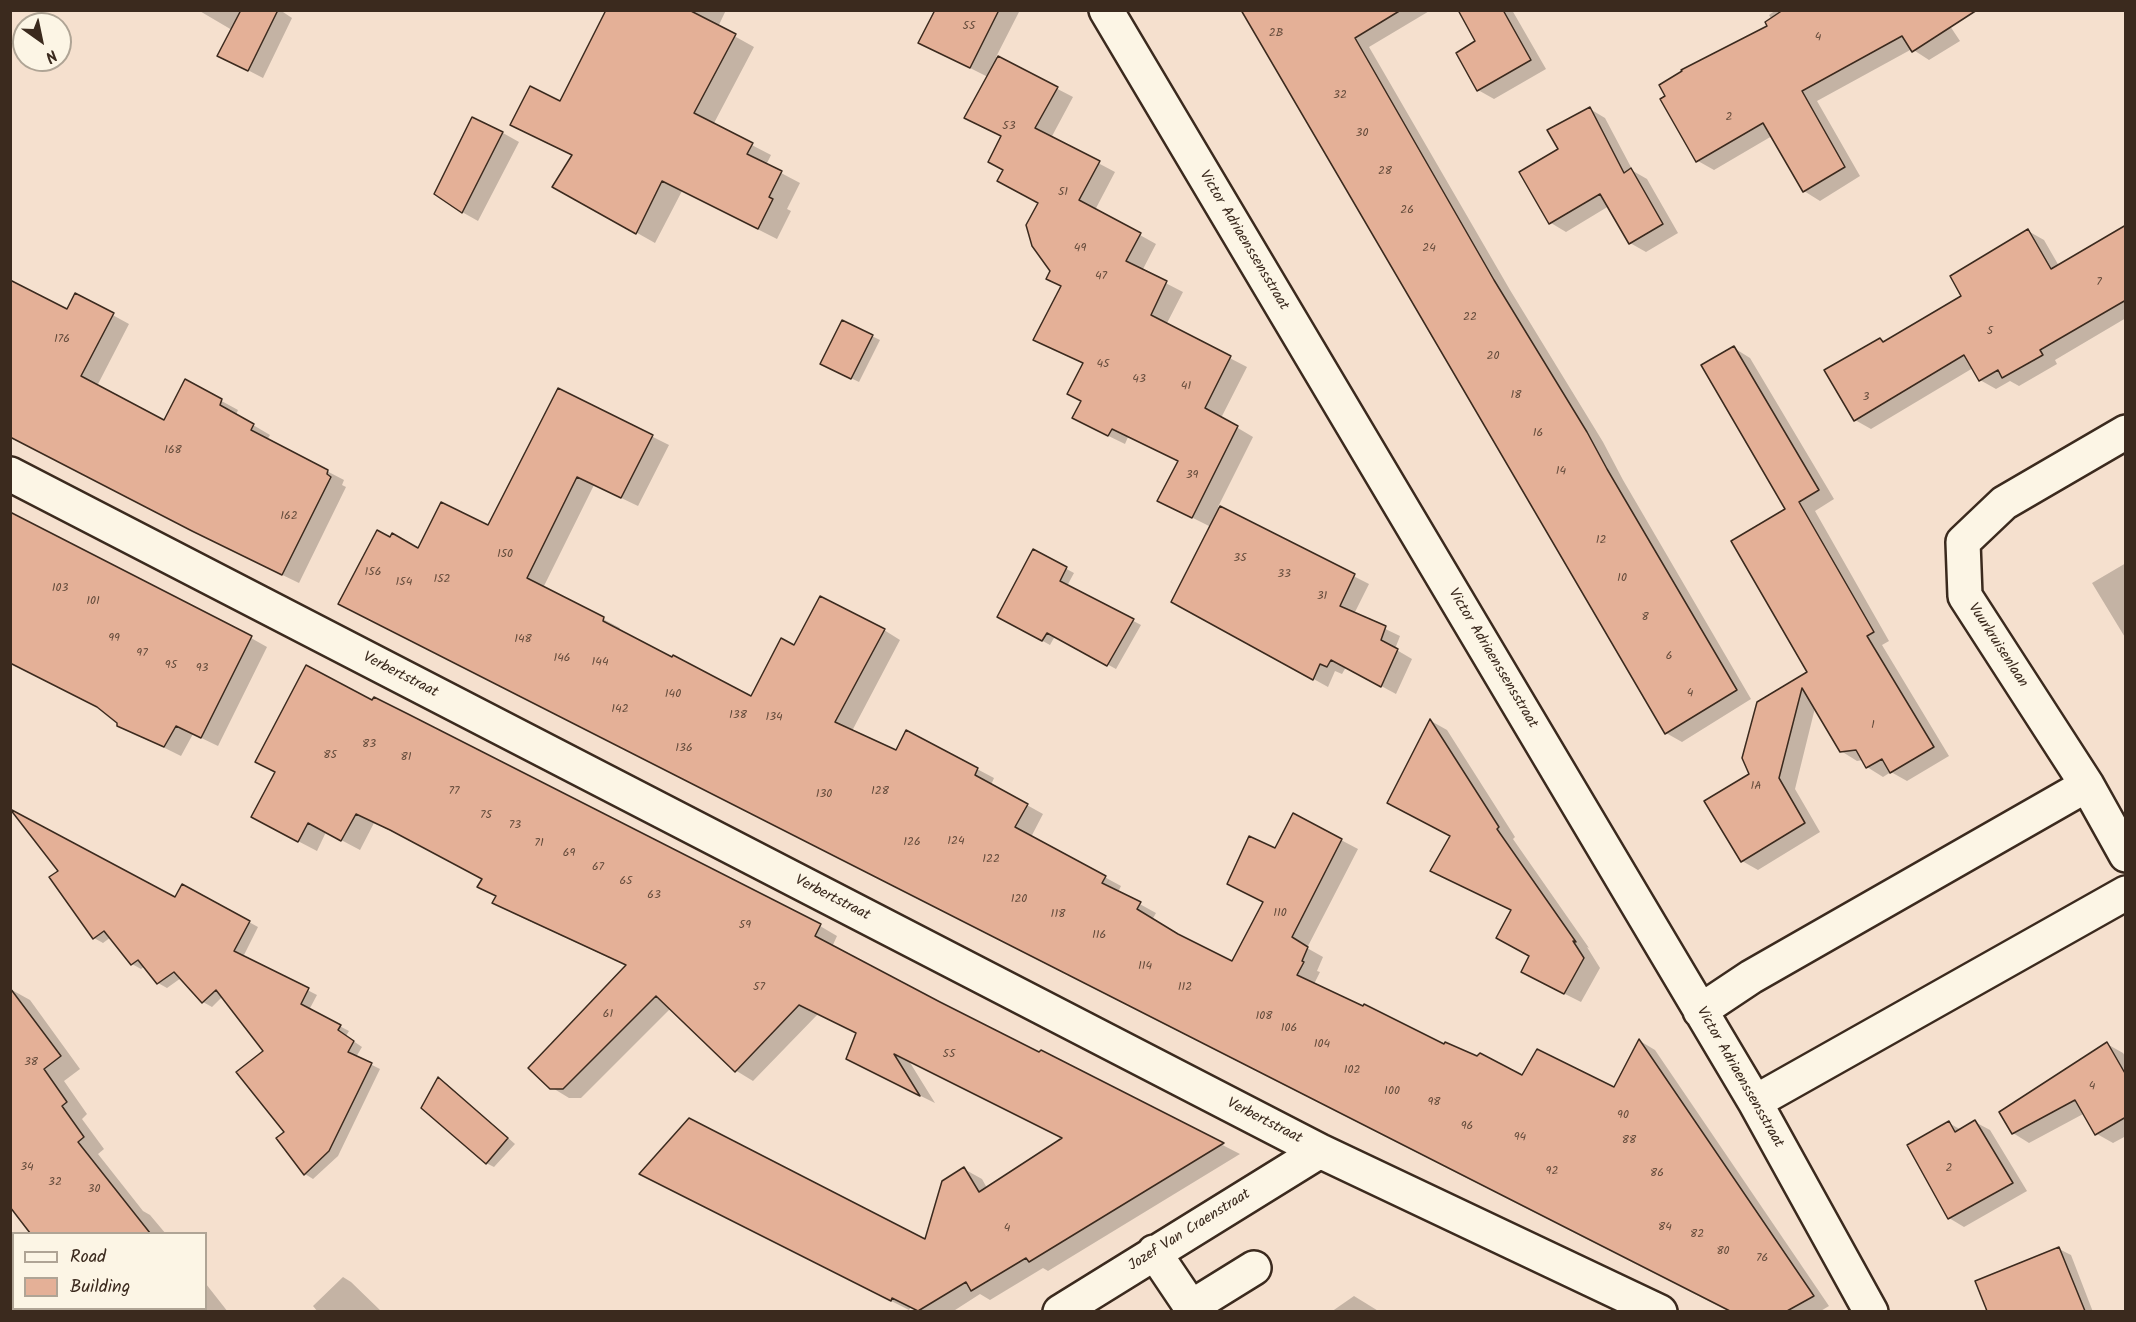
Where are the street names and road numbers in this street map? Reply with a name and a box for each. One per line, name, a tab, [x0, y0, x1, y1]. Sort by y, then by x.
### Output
street label: Victor Adriaenssensstraat	[1194, 168, 1292, 314]
street label: Victor Adriaenssensstraat	[1443, 586, 1541, 732]
street label: Vuurkruisenlaan	[1963, 600, 2031, 692]
street label: Verbertstraat	[359, 649, 441, 703]
street label: Verbertstraat	[791, 872, 873, 926]
street label: Victor Adriaenssensstraat	[1691, 1004, 1787, 1152]
street label: Verbertstraat	[1223, 1095, 1305, 1149]
street label: Jozef Van Craenstraat	[1126, 1186, 1254, 1276]

